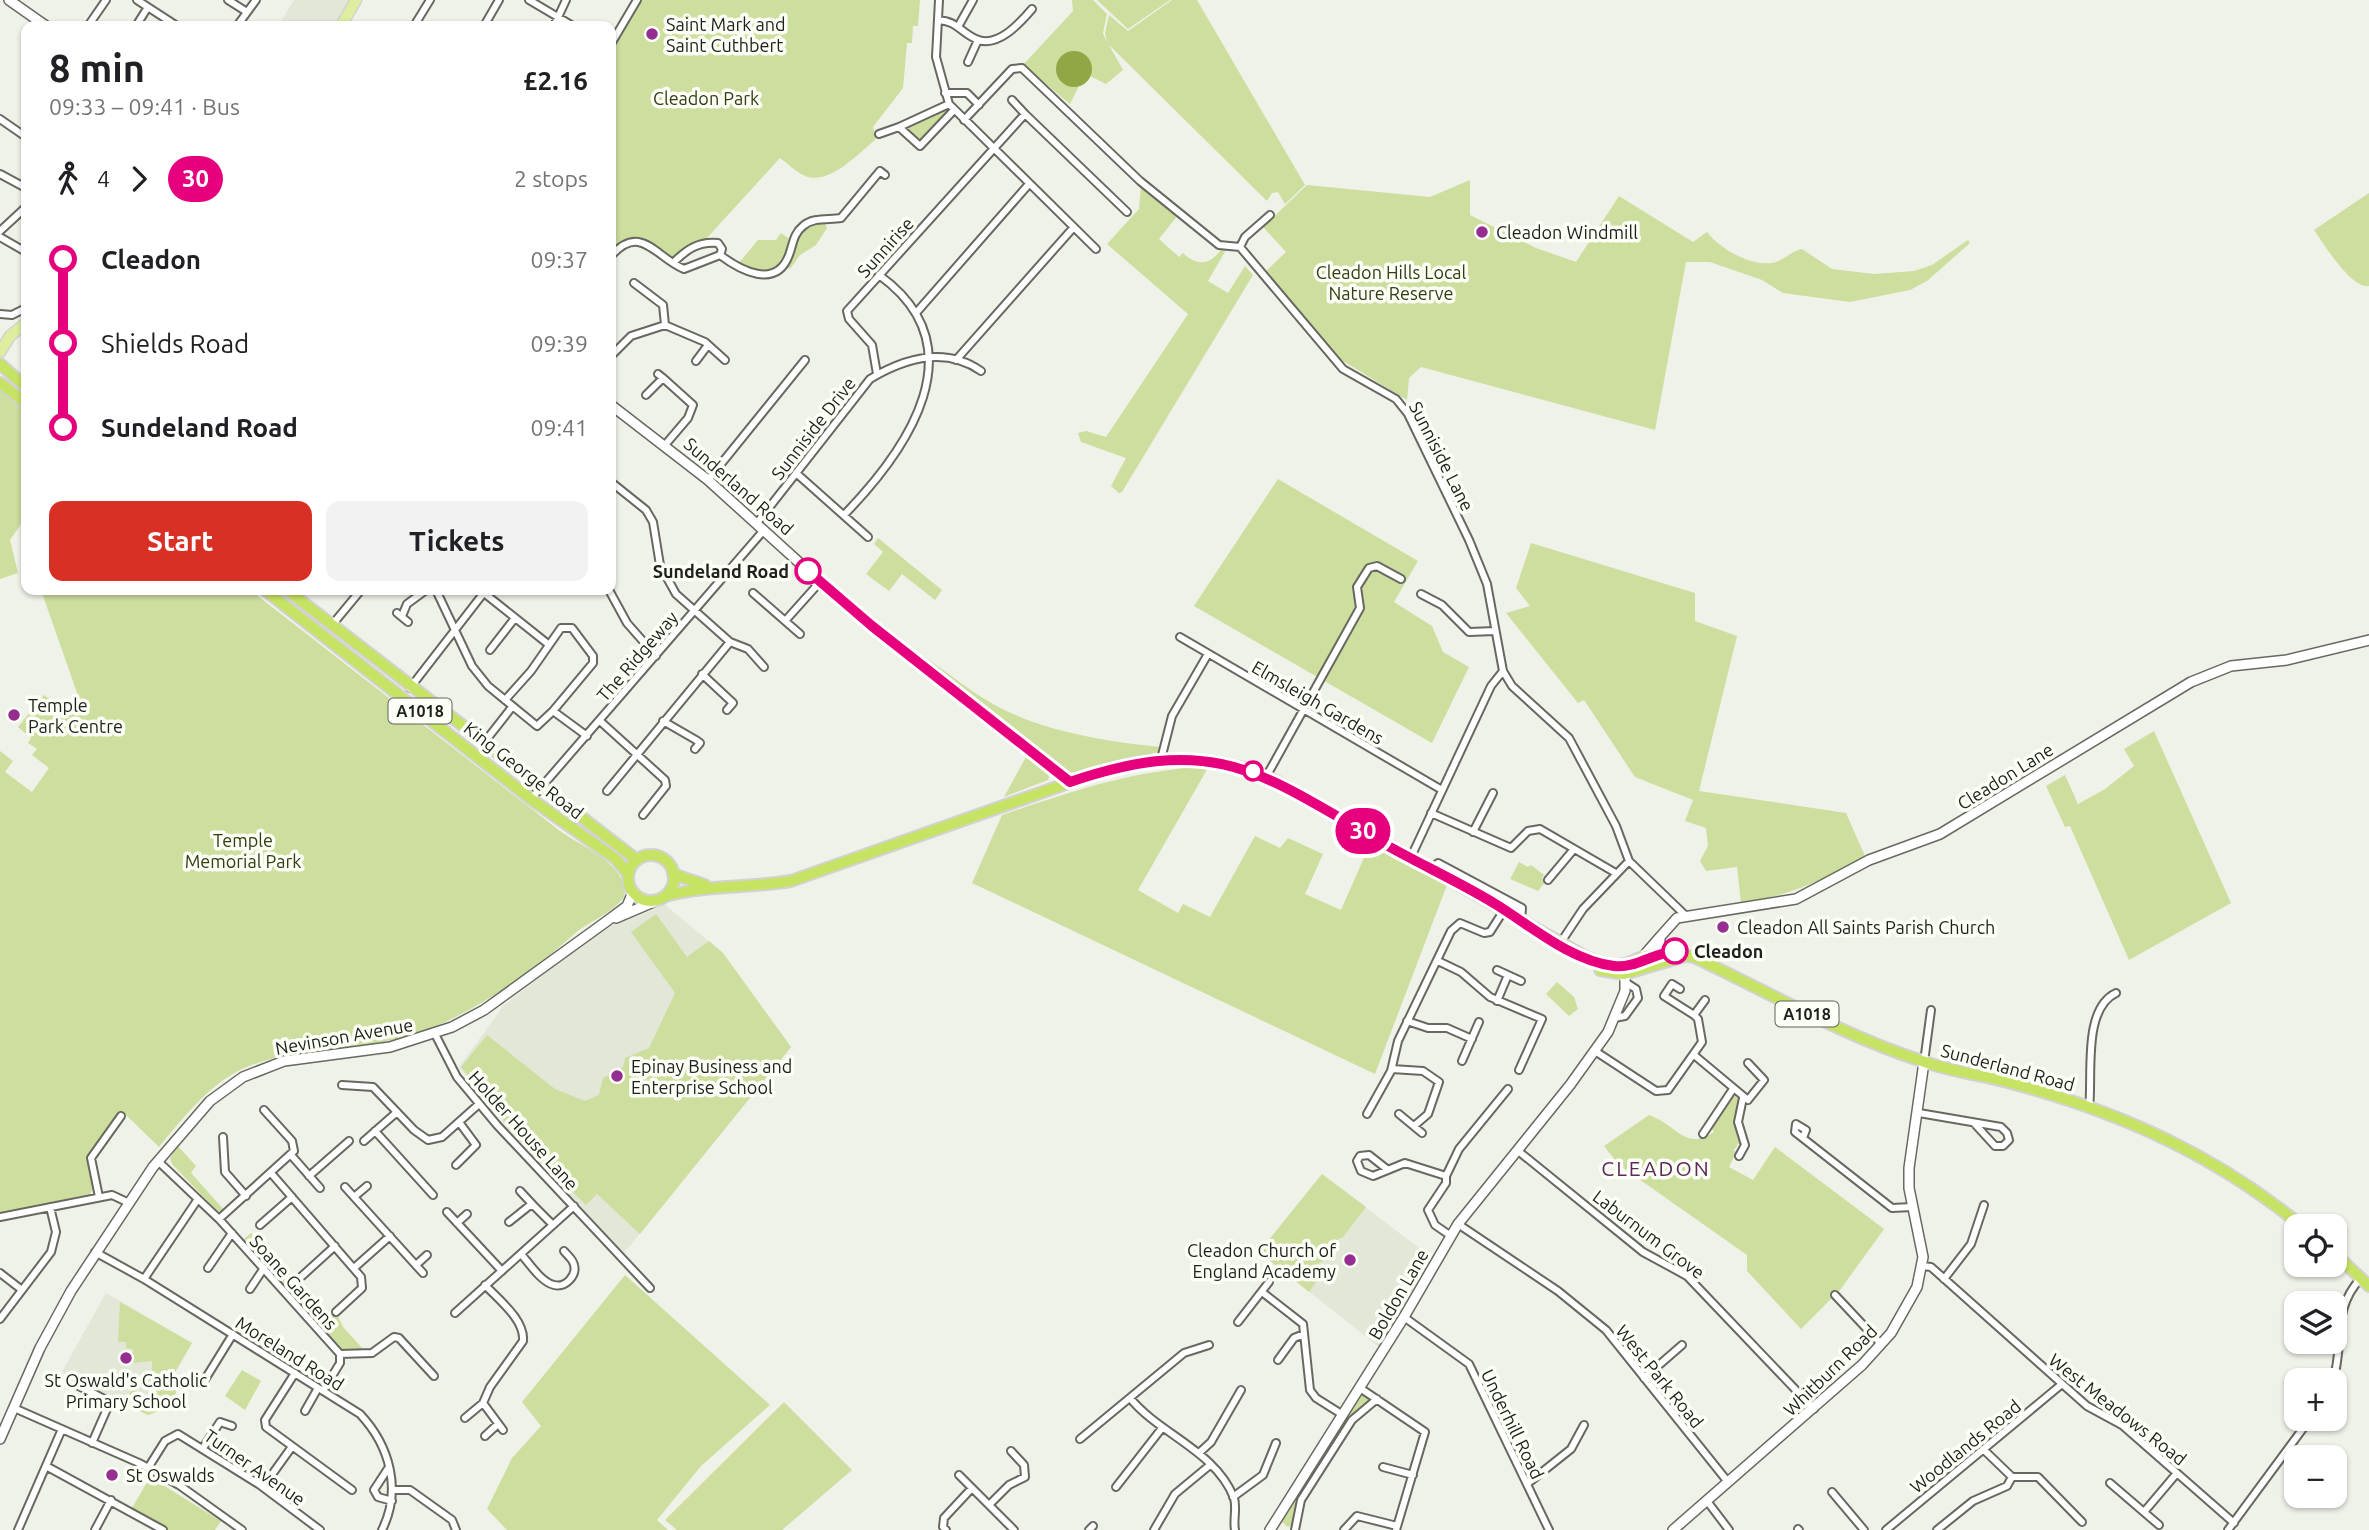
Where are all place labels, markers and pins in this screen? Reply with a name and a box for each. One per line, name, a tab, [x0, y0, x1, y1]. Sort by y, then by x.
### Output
place label: Saint Mark and Saint Cuthbert	[666, 14, 786, 55]
marker: Saint Mark and Saint Cuthbert	[644, 26, 660, 42]
place label: Cleadon Windmill	[1496, 222, 1638, 242]
marker: Cleadon Windmill	[1474, 224, 1490, 240]
marker: Sundeland Road	[795, 558, 821, 584]
place label: Sundeland Road	[653, 561, 789, 581]
place label: Temple Park Centre	[28, 695, 123, 736]
marker: Temple Park Centre	[6, 707, 22, 723]
unlabelled marker	[1243, 761, 1263, 781]
place label: Cleadon All Saints Parish Church	[1737, 917, 1995, 937]
marker: Cleadon All Saints Parish Church	[1715, 919, 1731, 935]
marker: Cleadon	[1662, 938, 1688, 964]
place label: Cleadon	[1694, 941, 1763, 961]
place label: Epinay Business and Enterprise School	[631, 1056, 792, 1097]
marker: Epinay Business and Enterprise School	[609, 1068, 625, 1084]
place label: Cleadon Church of England Academy	[1187, 1240, 1336, 1281]
marker: Cleadon Church of England Academy	[1342, 1252, 1358, 1268]
marker: St Oswald's Catholic Primary School	[118, 1350, 134, 1366]
place label: St Oswald's Catholic Primary School	[45, 1370, 207, 1411]
place label: St Oswalds	[126, 1465, 215, 1485]
marker: St Oswalds	[104, 1467, 120, 1483]

